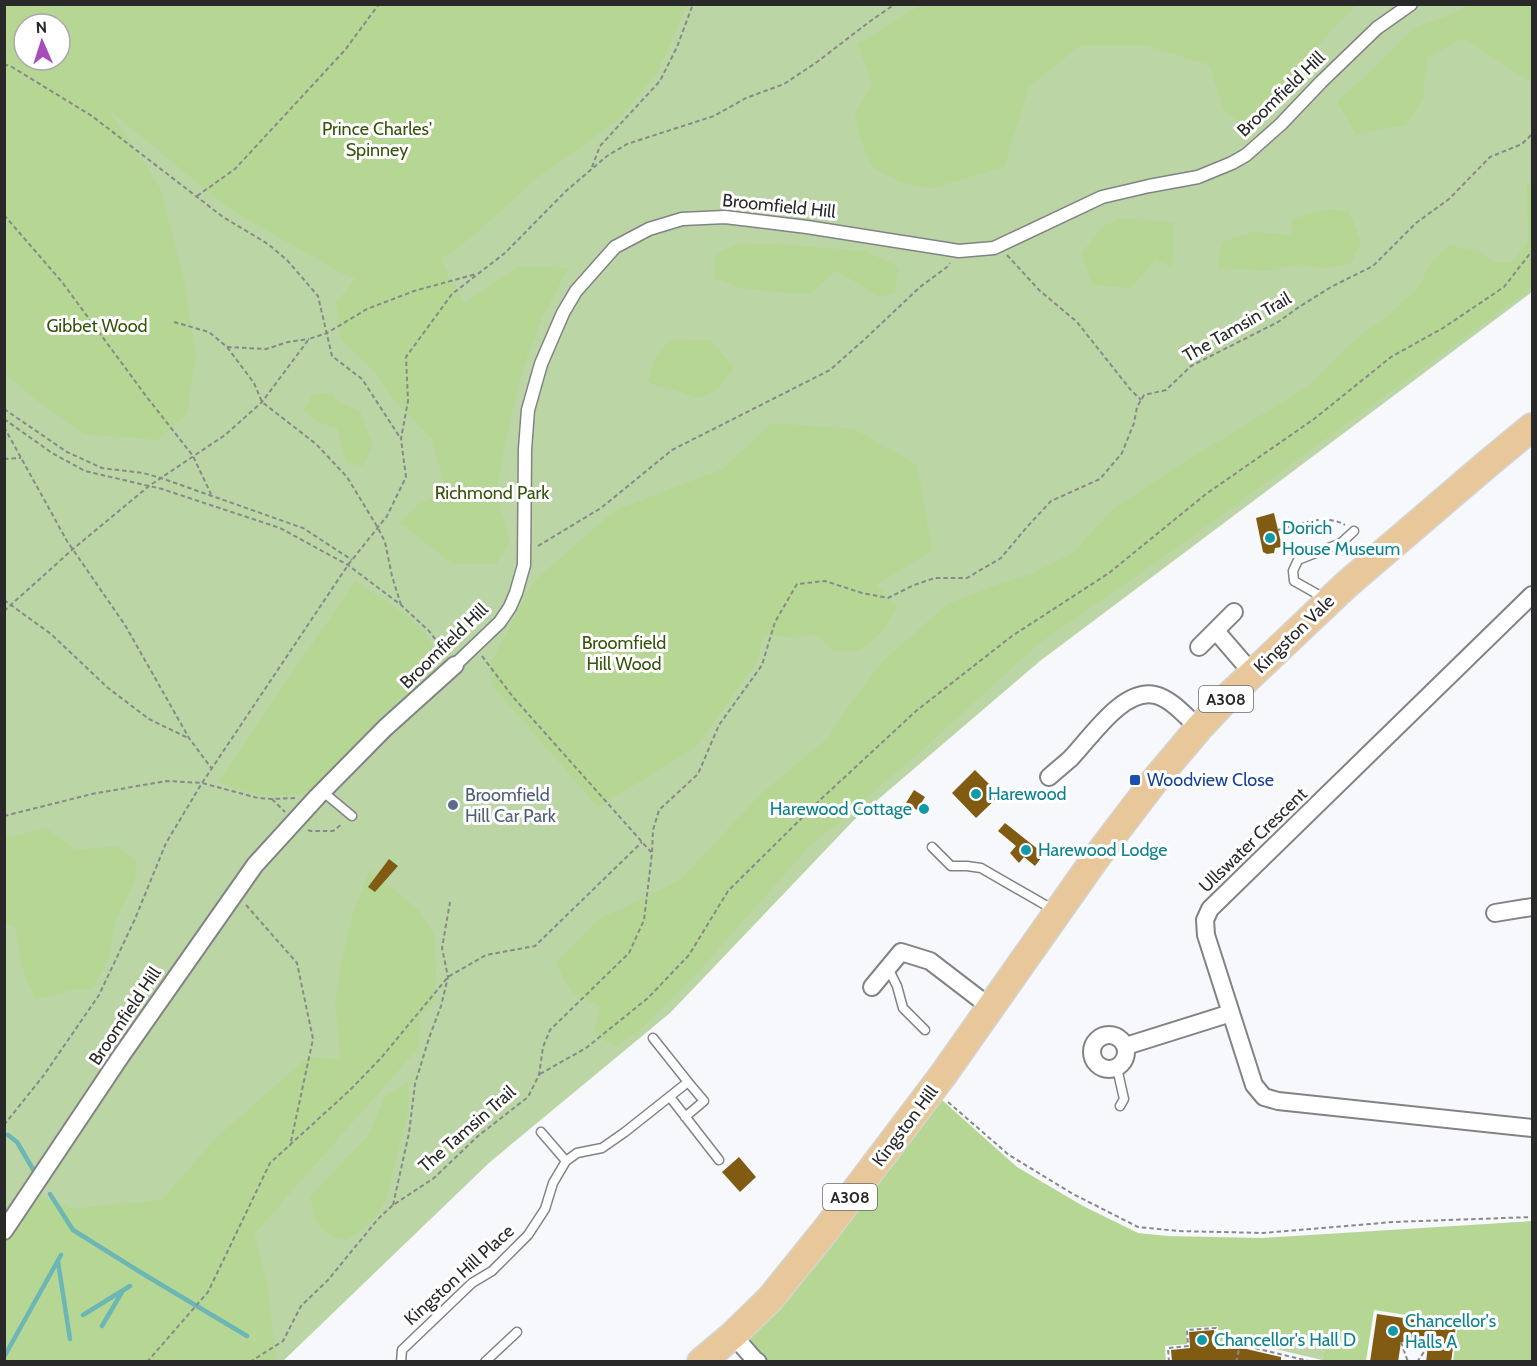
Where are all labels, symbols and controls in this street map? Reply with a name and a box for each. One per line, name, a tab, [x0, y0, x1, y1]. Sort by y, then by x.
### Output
north arrow	[12, 12, 72, 72]
text: N	[35, 18, 47, 37]
street label: Broomfield Hill	[1232, 46, 1330, 141]
park label: Prince Charles' Spinney	[322, 118, 432, 161]
street label: Broomfield Hill	[721, 189, 837, 223]
street label: The Tamsin Trail	[1179, 287, 1296, 367]
park label: Gibbet Wood	[46, 315, 148, 337]
park label: Richmond Park	[435, 482, 550, 504]
place label: Dorich House Museum	[1282, 517, 1400, 560]
marker: Dorich House Museum	[1263, 531, 1277, 545]
street label: Kingston Vale	[1249, 590, 1339, 678]
street label: Broomfield Hill	[395, 598, 493, 693]
park label: Broomfield Hill Wood	[582, 632, 666, 675]
road number: A308	[1199, 686, 1253, 712]
place label: Woodview Close	[1147, 769, 1274, 791]
marker: Woodview Close	[1128, 773, 1142, 787]
place label: Harewood	[988, 783, 1067, 805]
street label: Ullswater Crescent	[1194, 783, 1312, 897]
place label: Broomfield Hill Car Park	[465, 784, 557, 827]
marker: Harewood	[969, 787, 983, 801]
marker: Broomfield Hill Car Park	[446, 798, 460, 812]
place label: Harewood Cottage	[770, 798, 912, 820]
marker: Harewood Cottage	[917, 802, 931, 816]
place label: Harewood Lodge	[1038, 839, 1168, 861]
marker: Harewood Lodge	[1019, 843, 1033, 857]
street label: Broomfield Hill	[84, 962, 166, 1069]
street label: The Tamsin Trail	[414, 1080, 520, 1177]
street label: Kingston Hill	[867, 1081, 943, 1171]
road number: A308	[823, 1184, 877, 1210]
street label: Kingston Hill Place	[400, 1220, 518, 1330]
place label: Chancellor's Halls A	[1405, 1310, 1496, 1353]
marker: Chancellor's Halls A	[1386, 1324, 1400, 1338]
place label: Chancellor's Hall D	[1214, 1329, 1356, 1351]
marker: Chancellor's Hall D	[1195, 1333, 1209, 1347]

